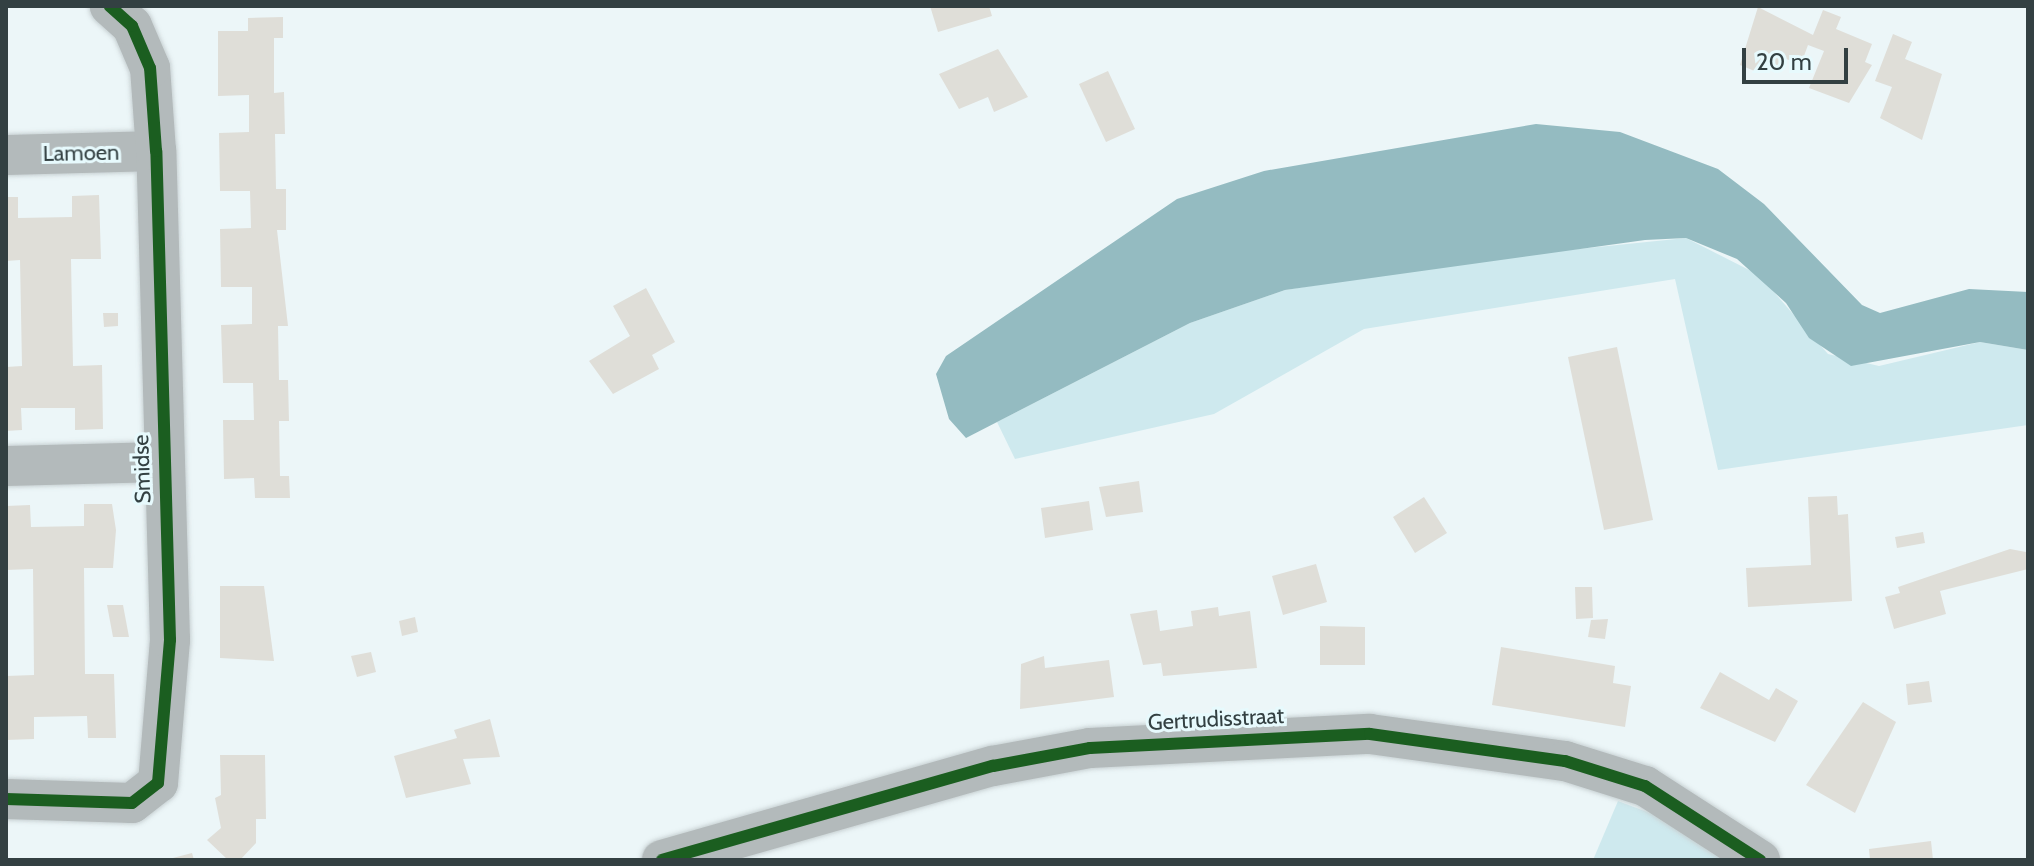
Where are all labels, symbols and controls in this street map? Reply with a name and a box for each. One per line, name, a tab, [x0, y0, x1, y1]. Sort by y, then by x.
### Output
scale bar	[1746, 32, 1852, 82]
text: 20 m	[1756, 47, 1812, 76]
street label: Lamoen	[43, 139, 119, 167]
street label: Smidse	[128, 434, 156, 504]
street label: Gertrudisstraat	[1147, 702, 1285, 736]

